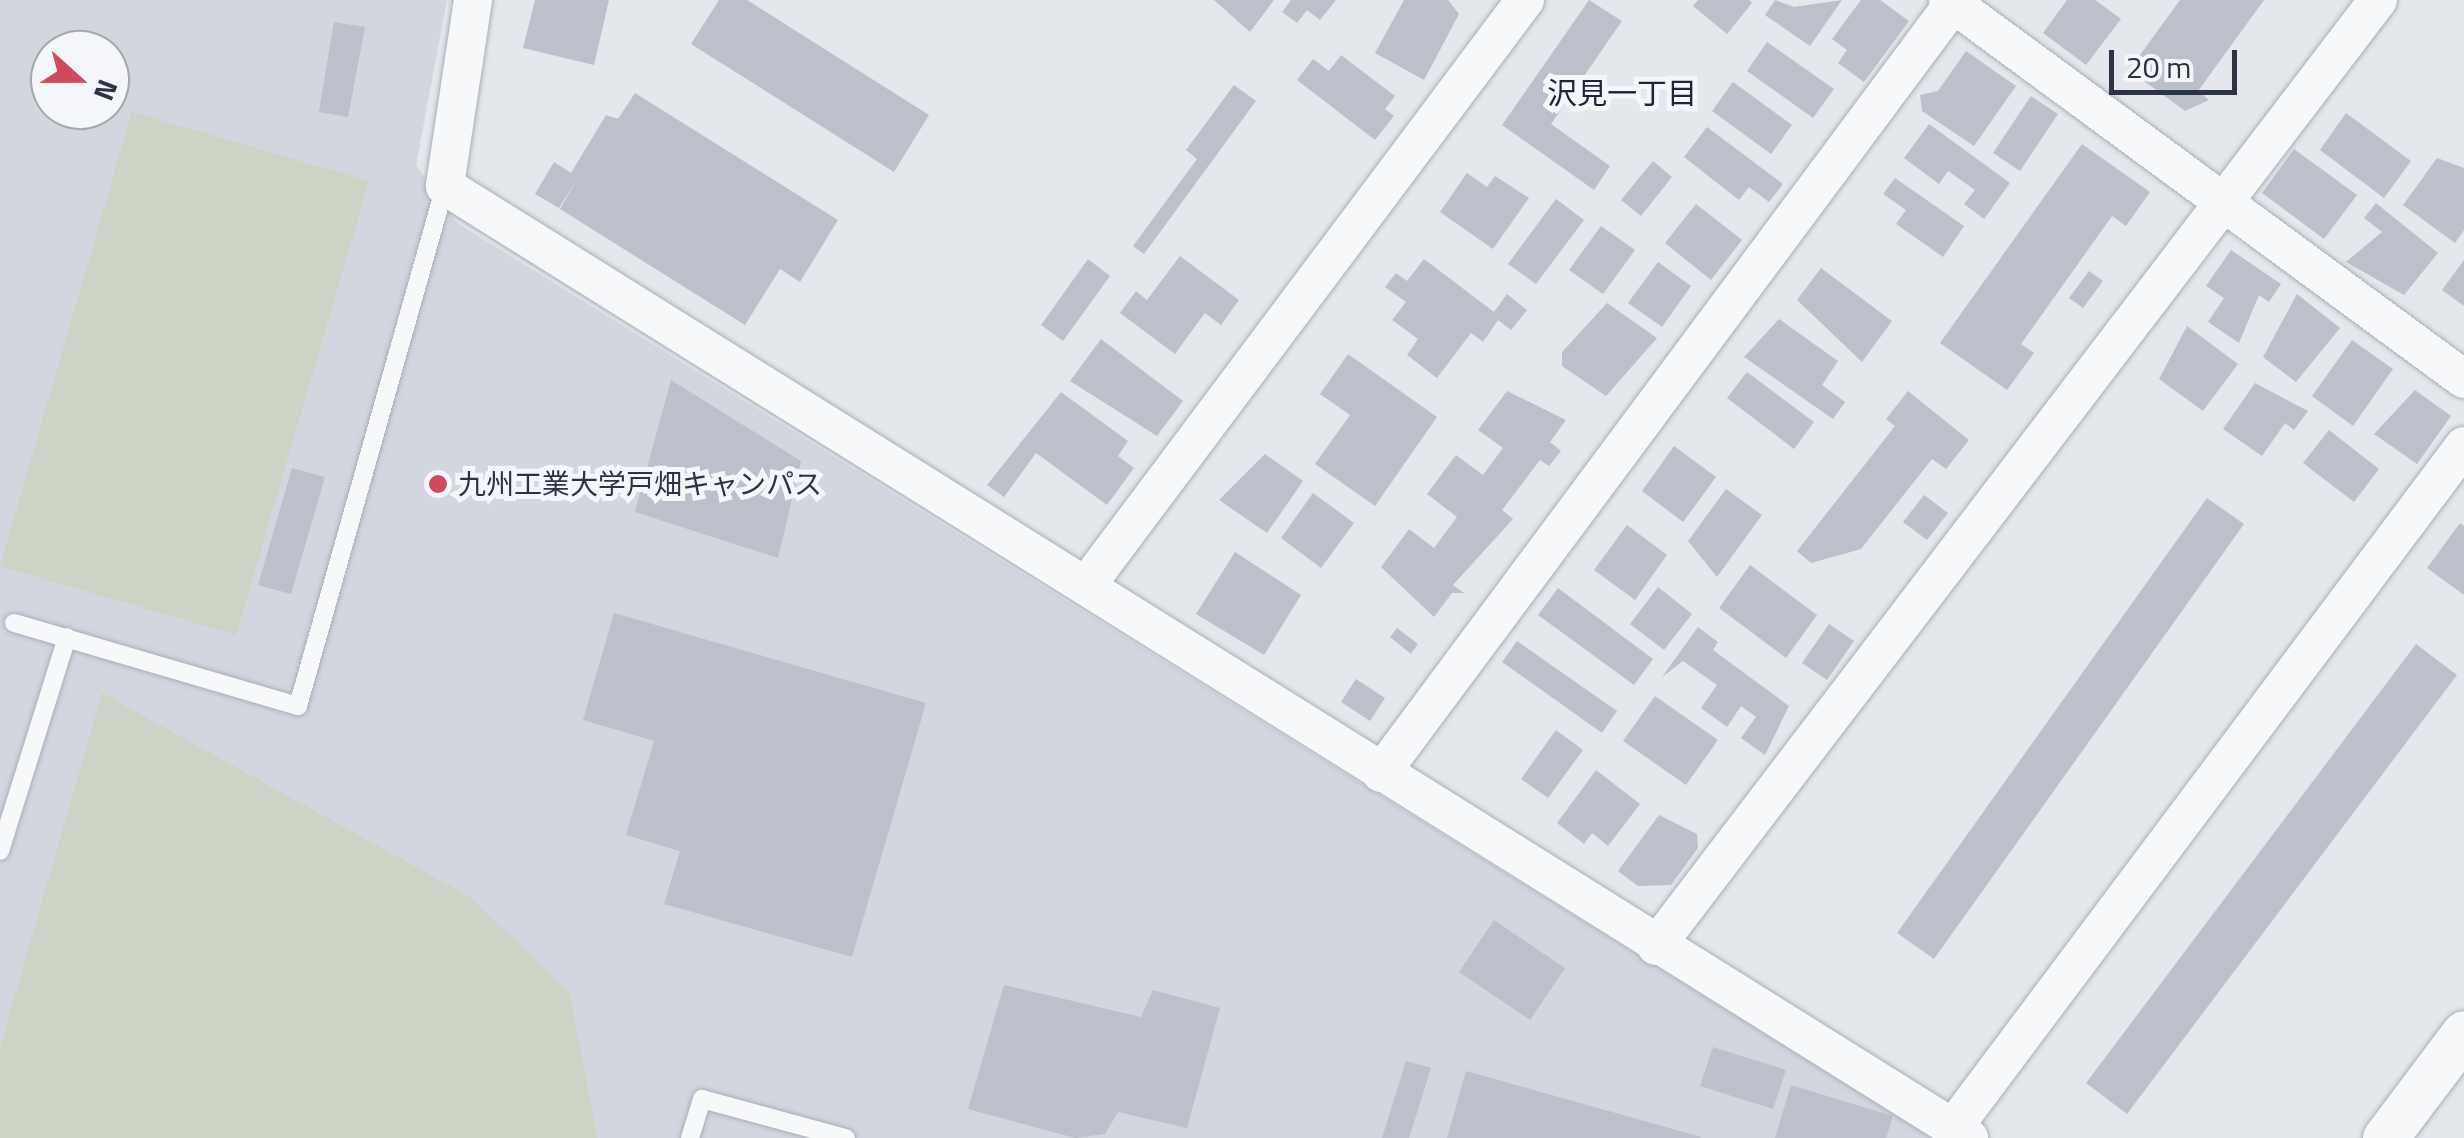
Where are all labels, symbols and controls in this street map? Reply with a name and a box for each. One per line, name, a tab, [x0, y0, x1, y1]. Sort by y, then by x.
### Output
north arrow	[30, 30, 130, 130]
scale bar	[2114, 30, 2242, 92]
text: 20 m	[2126, 44, 2191, 90]
text: N	[83, 73, 130, 107]
district label: 沢見一丁目	[1547, 75, 1697, 111]
place label: 九州工業大学戸畑キャンパス	[458, 467, 822, 501]
marker: 九州工業大学戸畑キャンパス	[427, 473, 449, 495]

